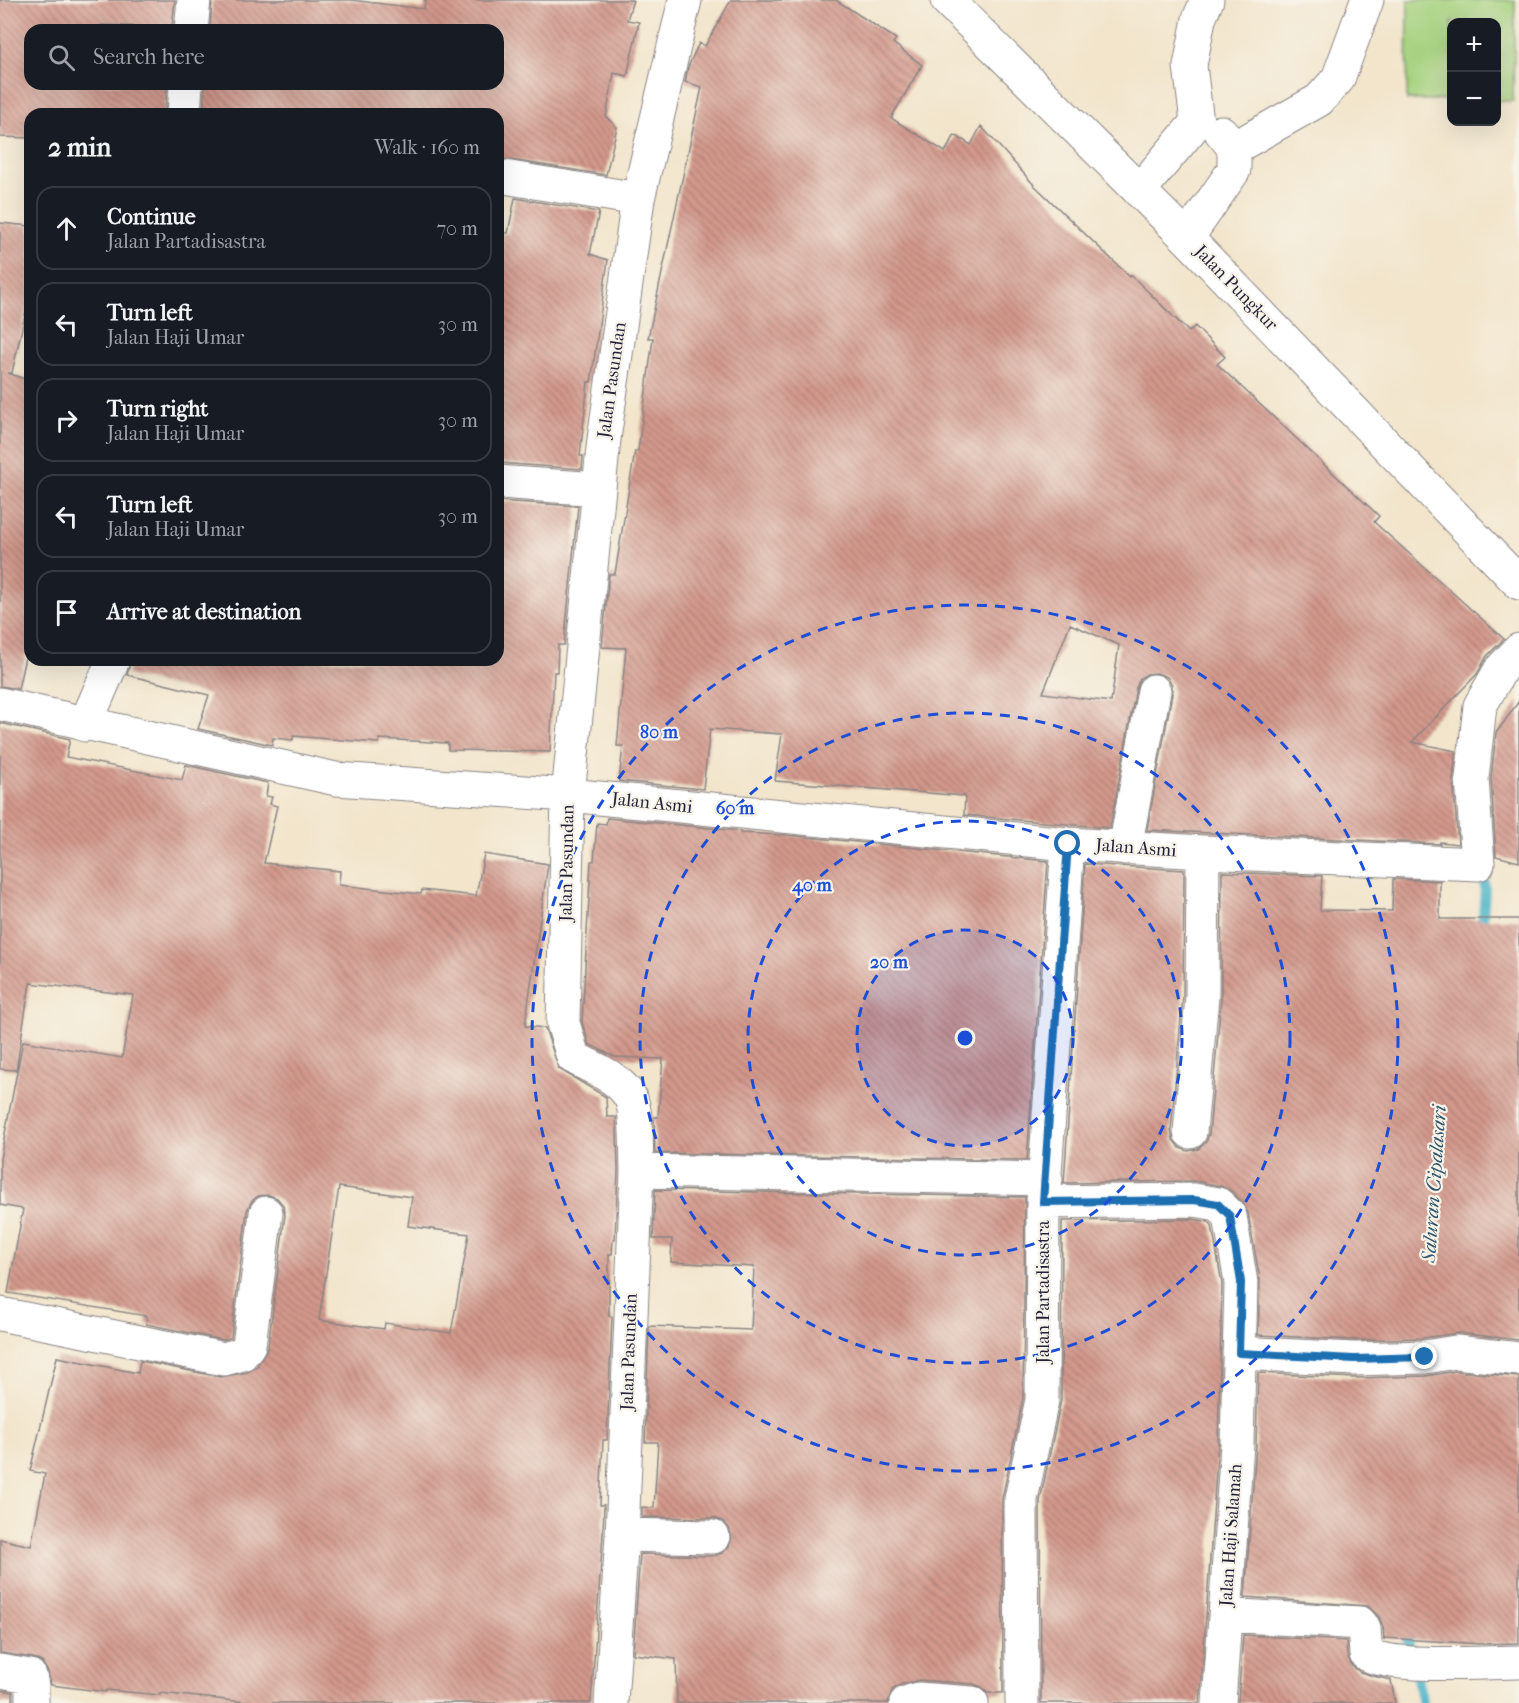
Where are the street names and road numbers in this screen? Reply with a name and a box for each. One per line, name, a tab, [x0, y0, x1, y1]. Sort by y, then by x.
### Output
street label: Jalan Pungkur	[1189, 240, 1282, 335]
street label: Jalan Pasundan	[593, 320, 631, 441]
street label: Jalan Asmi	[609, 788, 694, 818]
street label: Jalan Pasundan	[555, 804, 579, 924]
street label: Jalan Asmi	[1093, 835, 1178, 861]
street label: Jalan Partadisastra	[1033, 1220, 1054, 1365]
street label: Jalan Pasundan	[616, 1293, 642, 1413]
street label: Jalan Haji Salamah	[1215, 1463, 1246, 1609]

